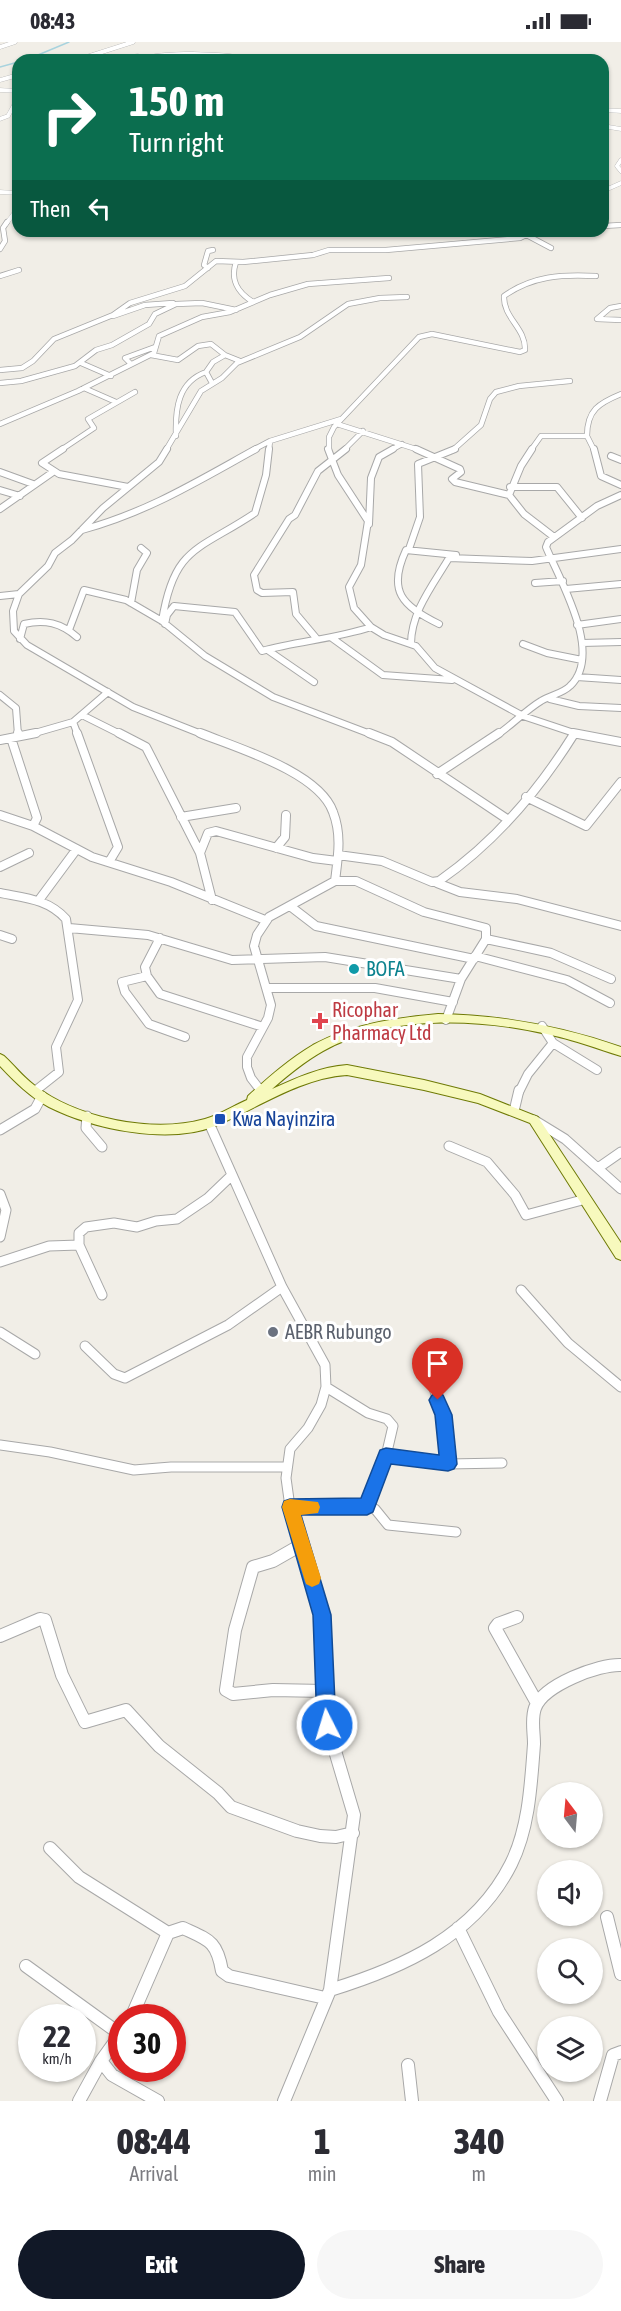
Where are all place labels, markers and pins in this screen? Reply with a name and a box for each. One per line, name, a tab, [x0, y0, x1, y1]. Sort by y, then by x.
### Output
place label: BOFA	[366, 957, 405, 980]
marker: BOFA	[347, 962, 361, 976]
place label: Ricophar Pharmacy Ltd	[332, 998, 432, 1044]
marker: Ricophar Pharmacy Ltd	[313, 1014, 327, 1028]
place label: Kwa Nayinzira	[232, 1107, 335, 1130]
marker: Kwa Nayinzira	[213, 1112, 227, 1126]
place label: AEBR Rubungo	[285, 1320, 392, 1343]
marker: AEBR Rubungo	[266, 1325, 280, 1339]
pin	[412, 1338, 463, 1400]

